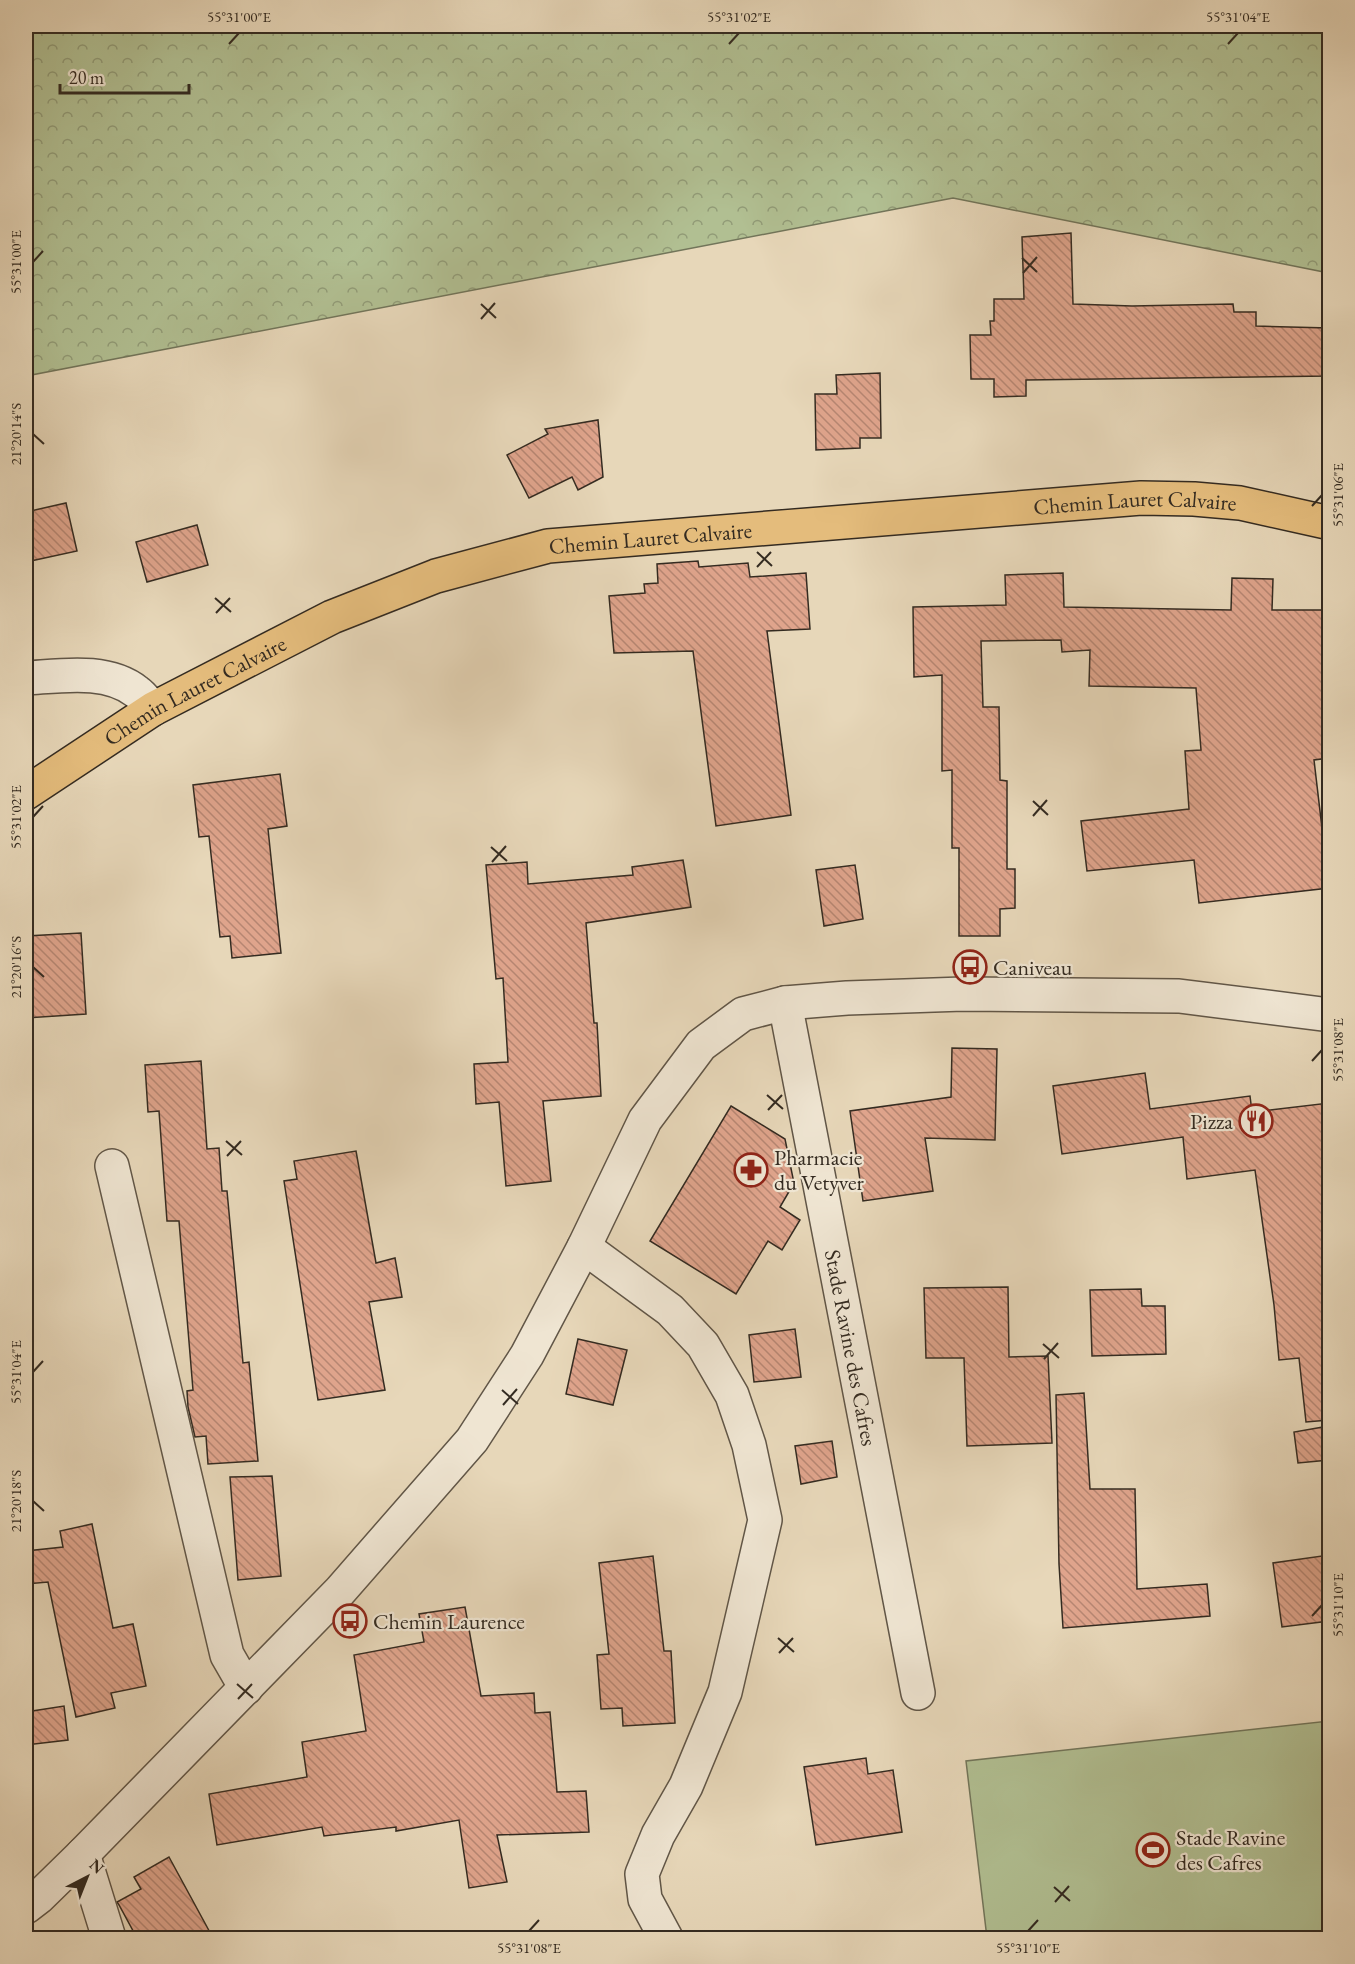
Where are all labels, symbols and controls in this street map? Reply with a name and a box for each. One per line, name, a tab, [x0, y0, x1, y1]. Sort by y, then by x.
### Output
text: 55°31'00"E	[207, 7, 272, 26]
text: 55°31'02"E	[707, 7, 772, 26]
text: 55°31'04"E	[1206, 7, 1271, 26]
scale bar	[60, 57, 189, 95]
text: 20 m	[69, 66, 104, 89]
text: 55°31'00"E	[6, 229, 25, 294]
text: 21°20'14"S	[6, 403, 25, 465]
text: 55°31'06"E	[1328, 462, 1347, 527]
street label: Chemin Lauret Calvaire	[1032, 483, 1238, 521]
street label: Chemin Lauret Calvaire	[548, 515, 754, 560]
street label: Chemin Lauret Calvaire	[98, 628, 291, 752]
text: 55°31'02"E	[6, 784, 25, 849]
text: 21°20'16"S	[6, 936, 25, 998]
bus stop icon: Caniveau	[952, 949, 988, 985]
place label: Caniveau	[993, 953, 1073, 982]
text: 55°31'08"E	[1328, 1017, 1347, 1082]
restaurant icon: Pizza	[1238, 1103, 1274, 1139]
place label: Pizza	[1190, 1107, 1233, 1136]
place label: Pharmacie du Vetyver	[774, 1143, 865, 1197]
pharmacy icon: Pharmacie du Vetyver	[733, 1152, 769, 1188]
street label: Stade Ravine des Cafres	[818, 1247, 885, 1448]
text: 55°31'04"E	[6, 1339, 25, 1404]
text: 21°20'18"S	[6, 1470, 25, 1532]
text: 55°31'10"E	[1328, 1572, 1347, 1637]
bus stop icon: Chemin Laurence	[332, 1603, 368, 1639]
place label: Chemin Laurence	[373, 1607, 525, 1636]
place label: Stade Ravine des Cafres	[1176, 1823, 1286, 1877]
sports icon: Stade Ravine des Cafres	[1135, 1832, 1171, 1868]
north arrow	[57, 1847, 117, 1907]
text: N	[85, 1854, 109, 1878]
text: 55°31'08"E	[497, 1938, 562, 1957]
text: 55°31'10"E	[996, 1938, 1061, 1957]

